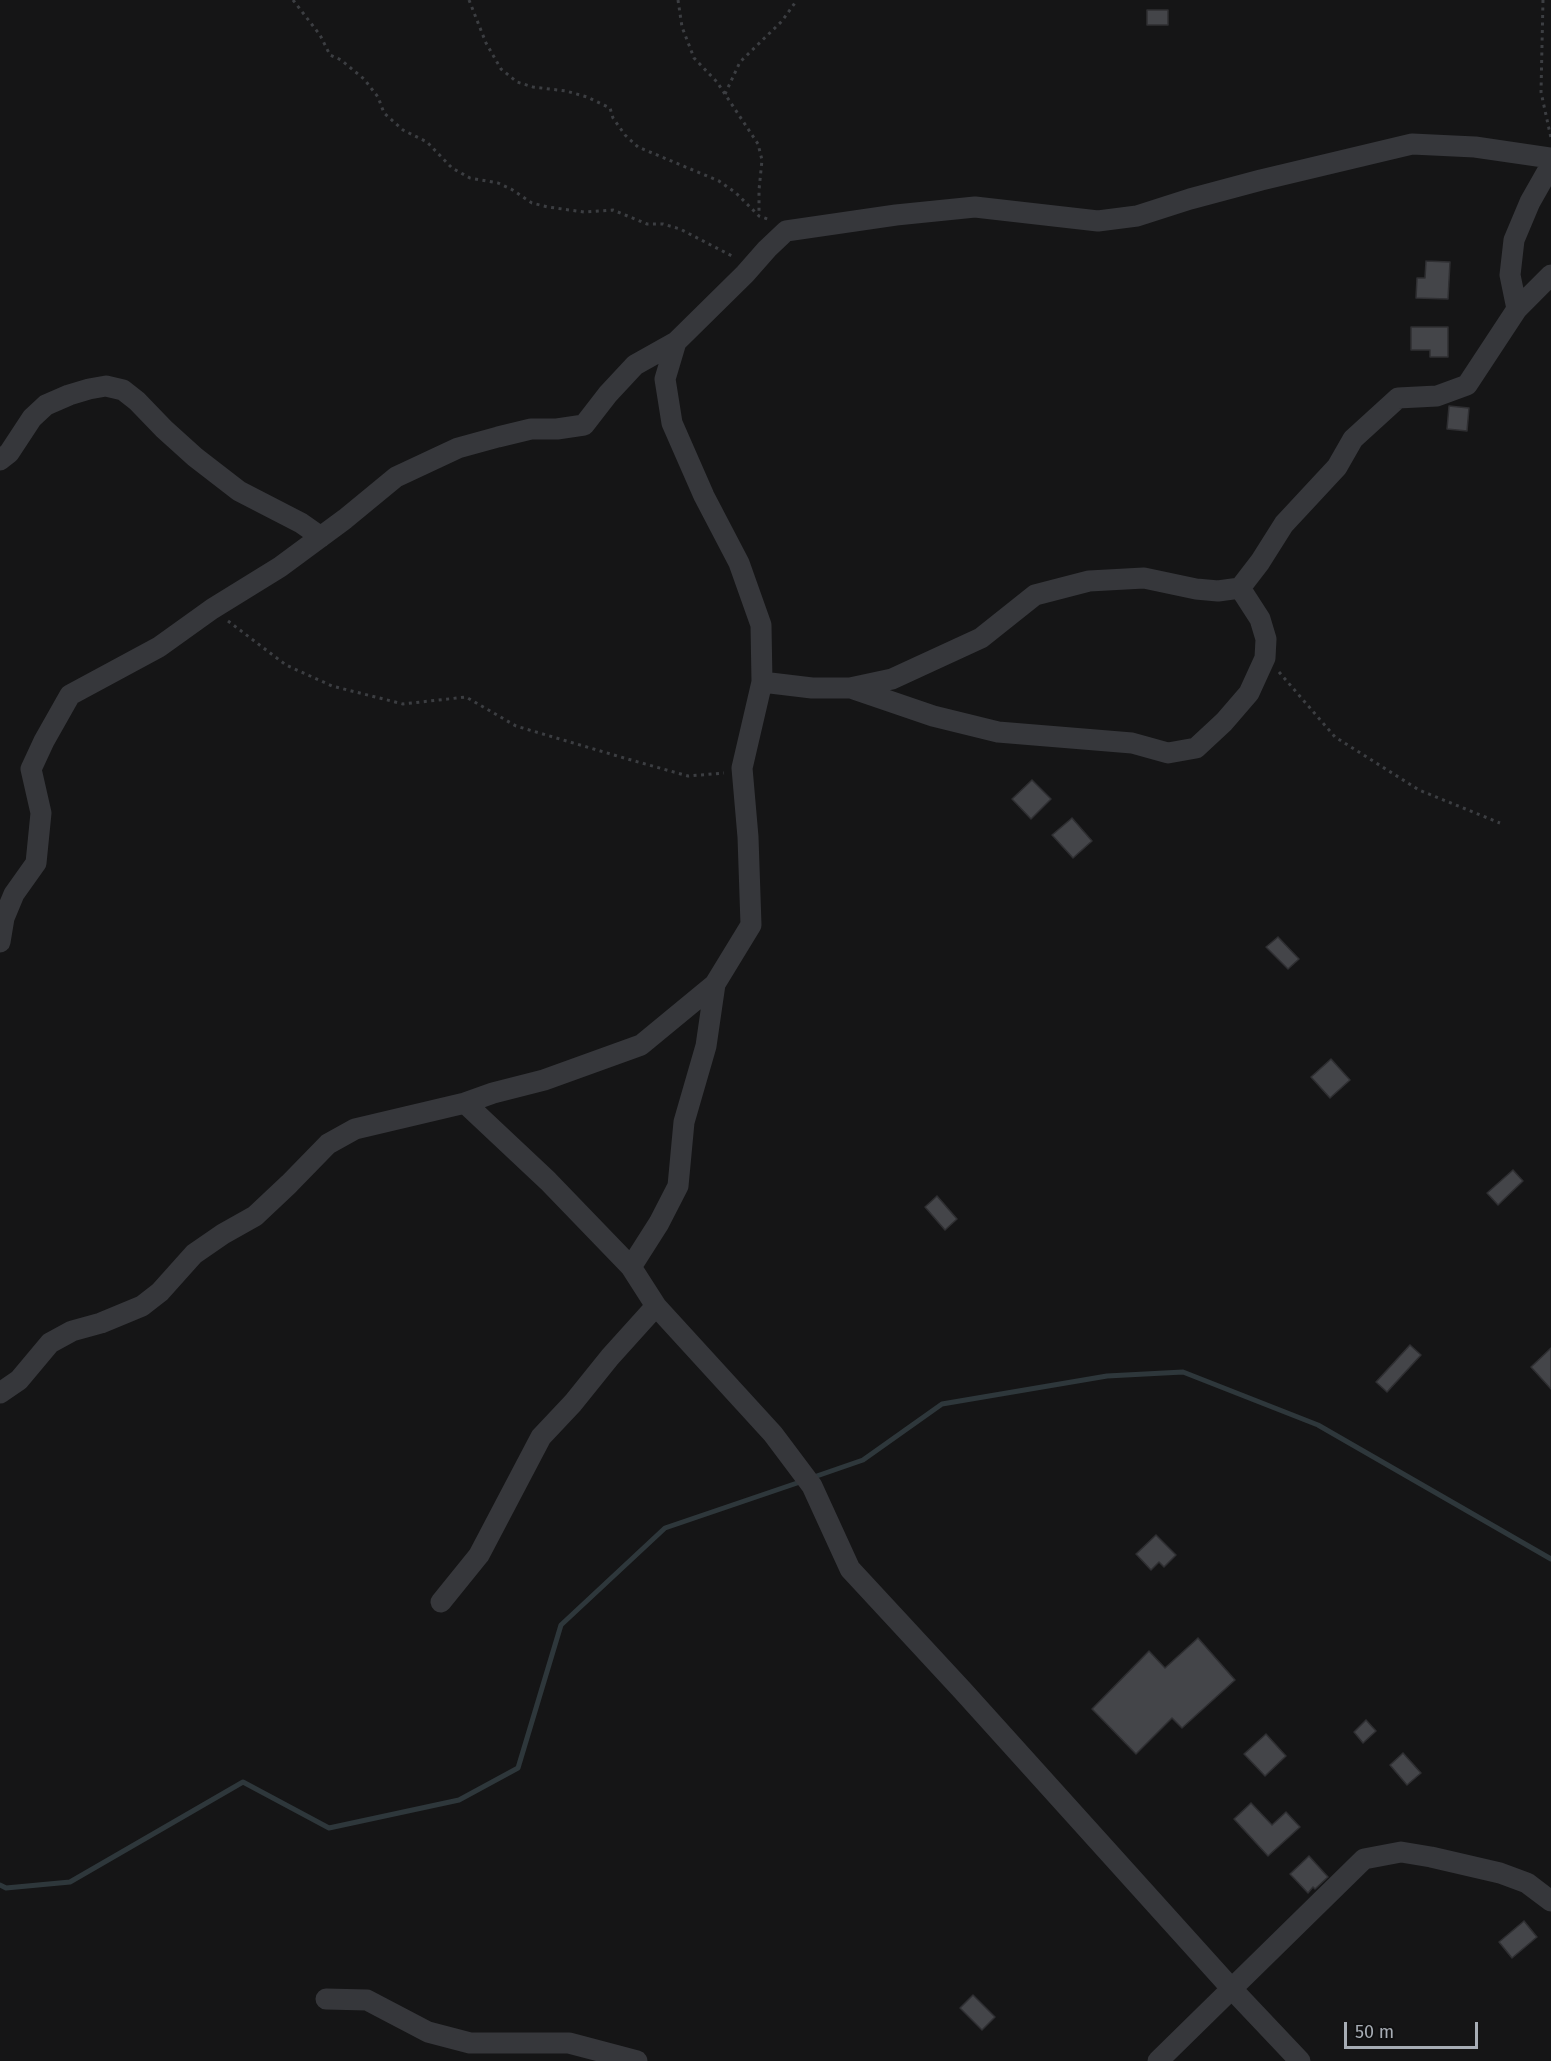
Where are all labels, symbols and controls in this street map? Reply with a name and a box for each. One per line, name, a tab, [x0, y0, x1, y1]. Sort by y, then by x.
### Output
scale bar	[1347, 2010, 1480, 2048]
text: 50 m	[1355, 2021, 1394, 2043]

